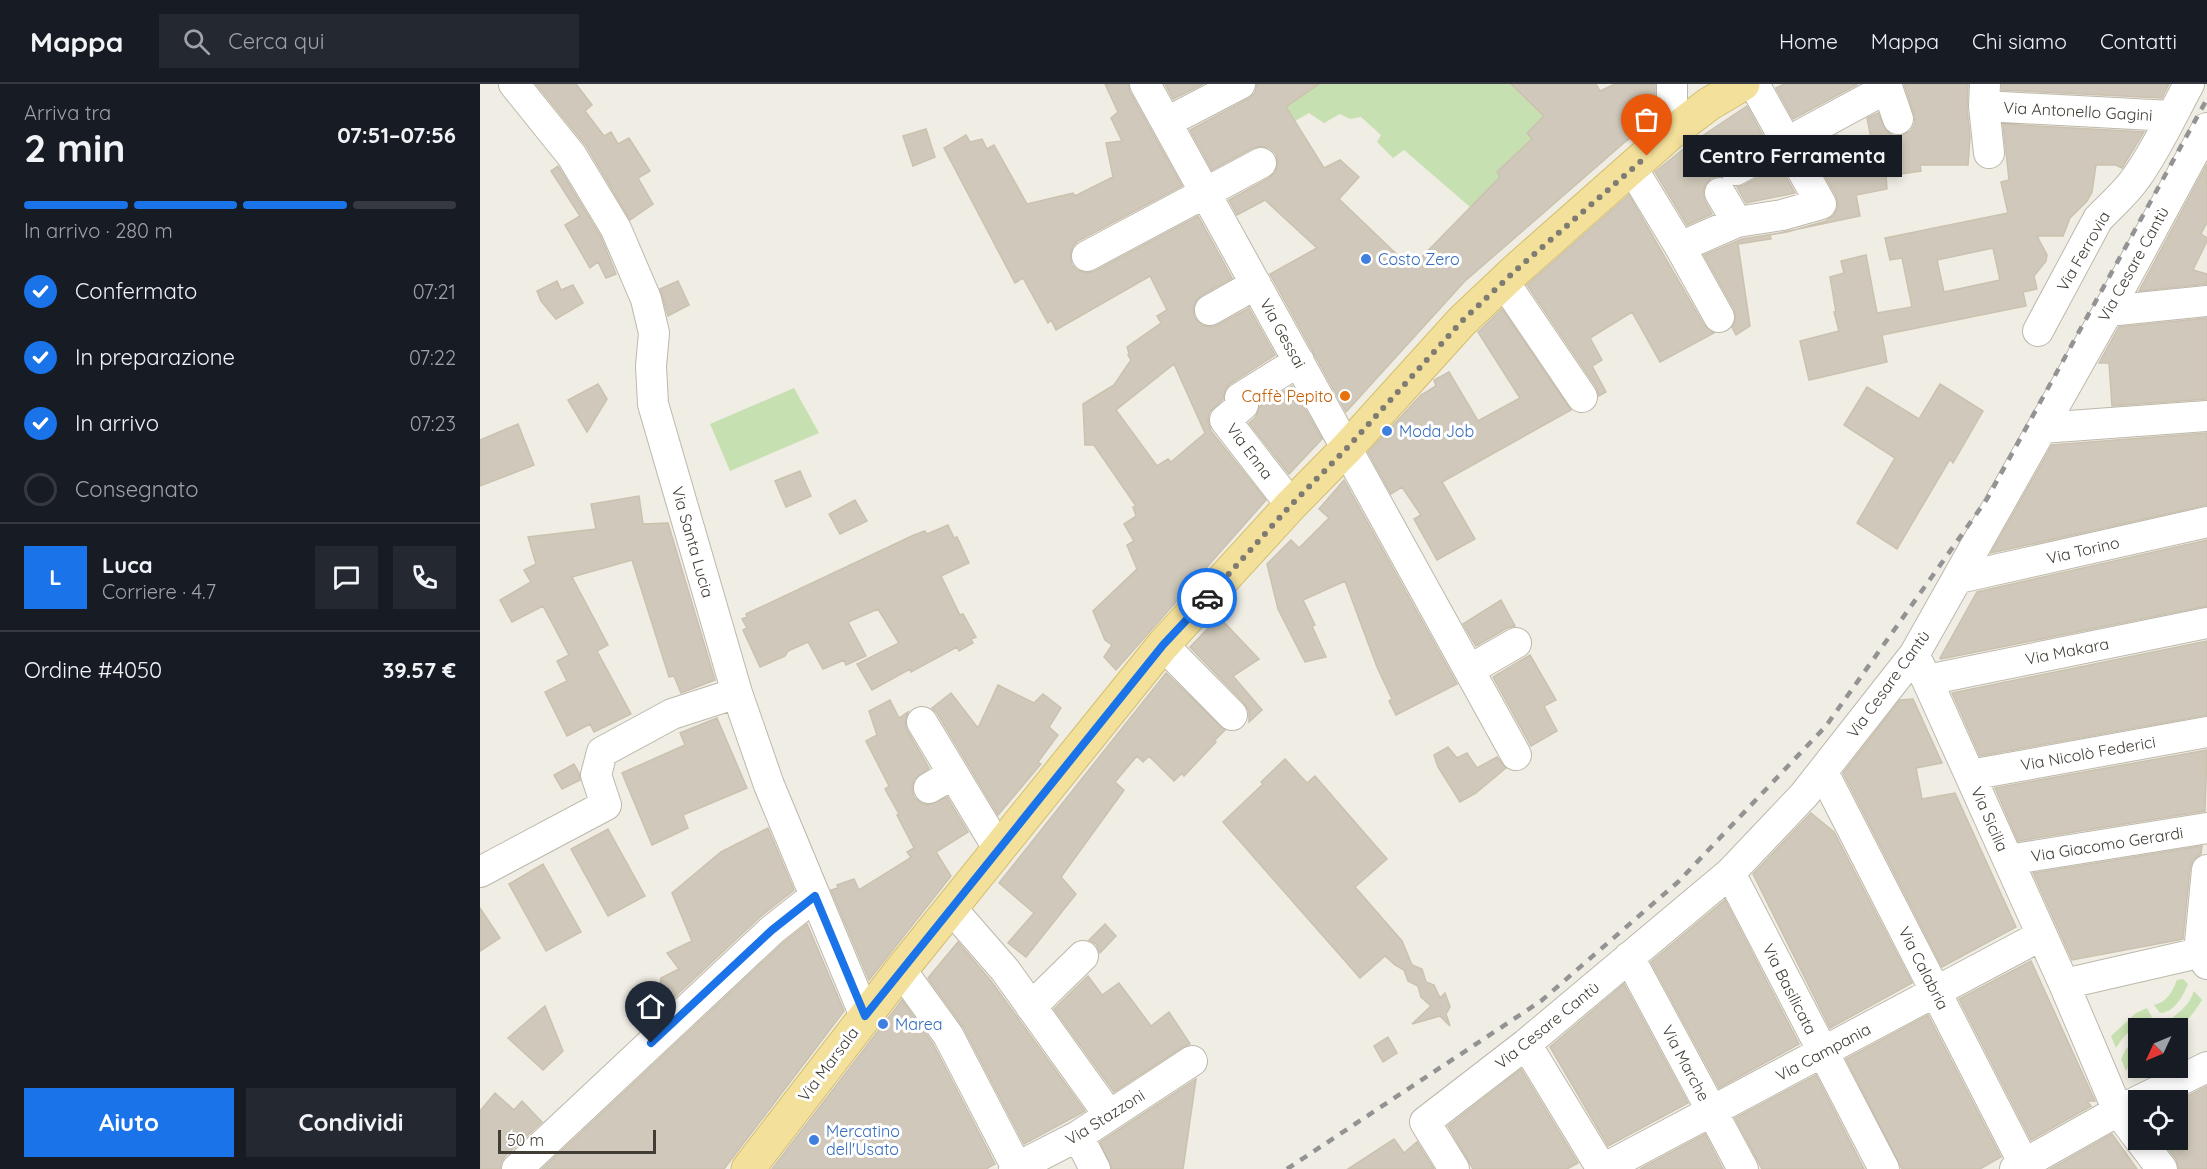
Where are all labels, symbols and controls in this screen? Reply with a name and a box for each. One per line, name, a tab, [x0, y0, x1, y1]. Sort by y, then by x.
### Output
search box	[159, 14, 579, 68]
text: Mappa	[30, 24, 123, 59]
icon: search	[180, 25, 213, 58]
text: Cerca qui	[228, 27, 324, 55]
text: Home	[1779, 28, 1838, 54]
text: Mappa	[1871, 28, 1939, 54]
text: Chi siamo	[1972, 28, 2067, 54]
text: Contatti	[2100, 28, 2177, 54]
pin	[1621, 94, 1672, 156]
street label: Via Antonello Gagini	[2003, 97, 2153, 125]
text: Arriva tra	[24, 100, 111, 125]
icon: bag	[1630, 103, 1663, 136]
text: 07:51–07:56	[337, 121, 456, 149]
text: 2 min	[24, 123, 126, 172]
callout: Centro Ferramenta	[1683, 135, 1902, 177]
text: Centro Ferramenta	[1699, 143, 1886, 168]
street label: Via Cesare Cantù	[2093, 203, 2173, 325]
street label: Via Ferrovia	[2052, 207, 2114, 295]
text: In arrivo · 280 m	[24, 218, 173, 243]
place label: Costo Zero	[1378, 249, 1460, 269]
marker: Costo Zero	[1359, 252, 1373, 266]
icon: check	[24, 275, 57, 308]
text: Confermato	[75, 277, 197, 305]
text: 07:21	[413, 279, 456, 304]
street label: Via Gessai	[1256, 295, 1310, 371]
icon: check	[24, 341, 57, 374]
text: In preparazione	[75, 343, 235, 371]
text: 07:22	[409, 345, 456, 370]
place label: Caffè Pepito	[1241, 386, 1333, 406]
marker: Caffè Pepito	[1338, 389, 1352, 403]
icon: check	[24, 407, 57, 440]
text: In arrivo	[75, 409, 159, 437]
text: 07:23	[410, 411, 456, 436]
street label: Via Enna	[1222, 419, 1278, 483]
place label: Moda Job	[1399, 421, 1474, 441]
marker: Moda Job	[1380, 424, 1394, 438]
text: Consegnato	[75, 475, 198, 503]
street label: Via Santa Lucia	[668, 484, 718, 600]
street label: Via Torino	[2045, 532, 2121, 568]
button: chat	[315, 546, 378, 609]
button: phone	[393, 546, 456, 609]
text: Luca	[102, 551, 153, 579]
text: L	[49, 563, 62, 591]
courier	[1177, 568, 1237, 628]
text: Corriere · 4.7	[102, 579, 216, 604]
icon: car	[1191, 582, 1224, 615]
street label: Via Cesare Cantù	[1842, 626, 1934, 742]
street label: Via Makara	[2023, 633, 2111, 669]
text: Ordine #4050	[24, 656, 162, 684]
text: 39.57 €	[382, 656, 456, 684]
street label: Via Nicolò Federici	[2019, 731, 2157, 775]
street label: Via Sicilia	[1967, 783, 2013, 855]
street label: Via Giacomo Gerardi	[2030, 822, 2184, 866]
street label: Via Calabria	[1895, 923, 1953, 1013]
street label: Via Basilicata	[1759, 940, 1821, 1038]
street label: Via Cesare Cantù	[1491, 977, 1603, 1073]
pin	[625, 981, 676, 1043]
icon: home	[634, 990, 667, 1023]
place label: Marea	[895, 1014, 943, 1034]
marker: Marea	[876, 1017, 890, 1031]
north arrow	[2128, 1018, 2188, 1078]
map controls	[2128, 1018, 2188, 1150]
street label: Via Campania	[1772, 1019, 1874, 1085]
street label: Via Marche	[1658, 1022, 1714, 1104]
street label: Via Marsala	[794, 1023, 862, 1105]
street label: Via Stazzoni	[1062, 1085, 1148, 1149]
button: Aiuto	[24, 1088, 234, 1157]
button: Condividi	[246, 1088, 456, 1157]
button: locate	[2128, 1090, 2188, 1150]
place label: Mercatino dell'Usato	[826, 1121, 900, 1159]
scale bar	[498, 1127, 656, 1154]
text: 50 m	[507, 1130, 544, 1150]
marker: Mercatino dell'Usato	[807, 1133, 821, 1147]

